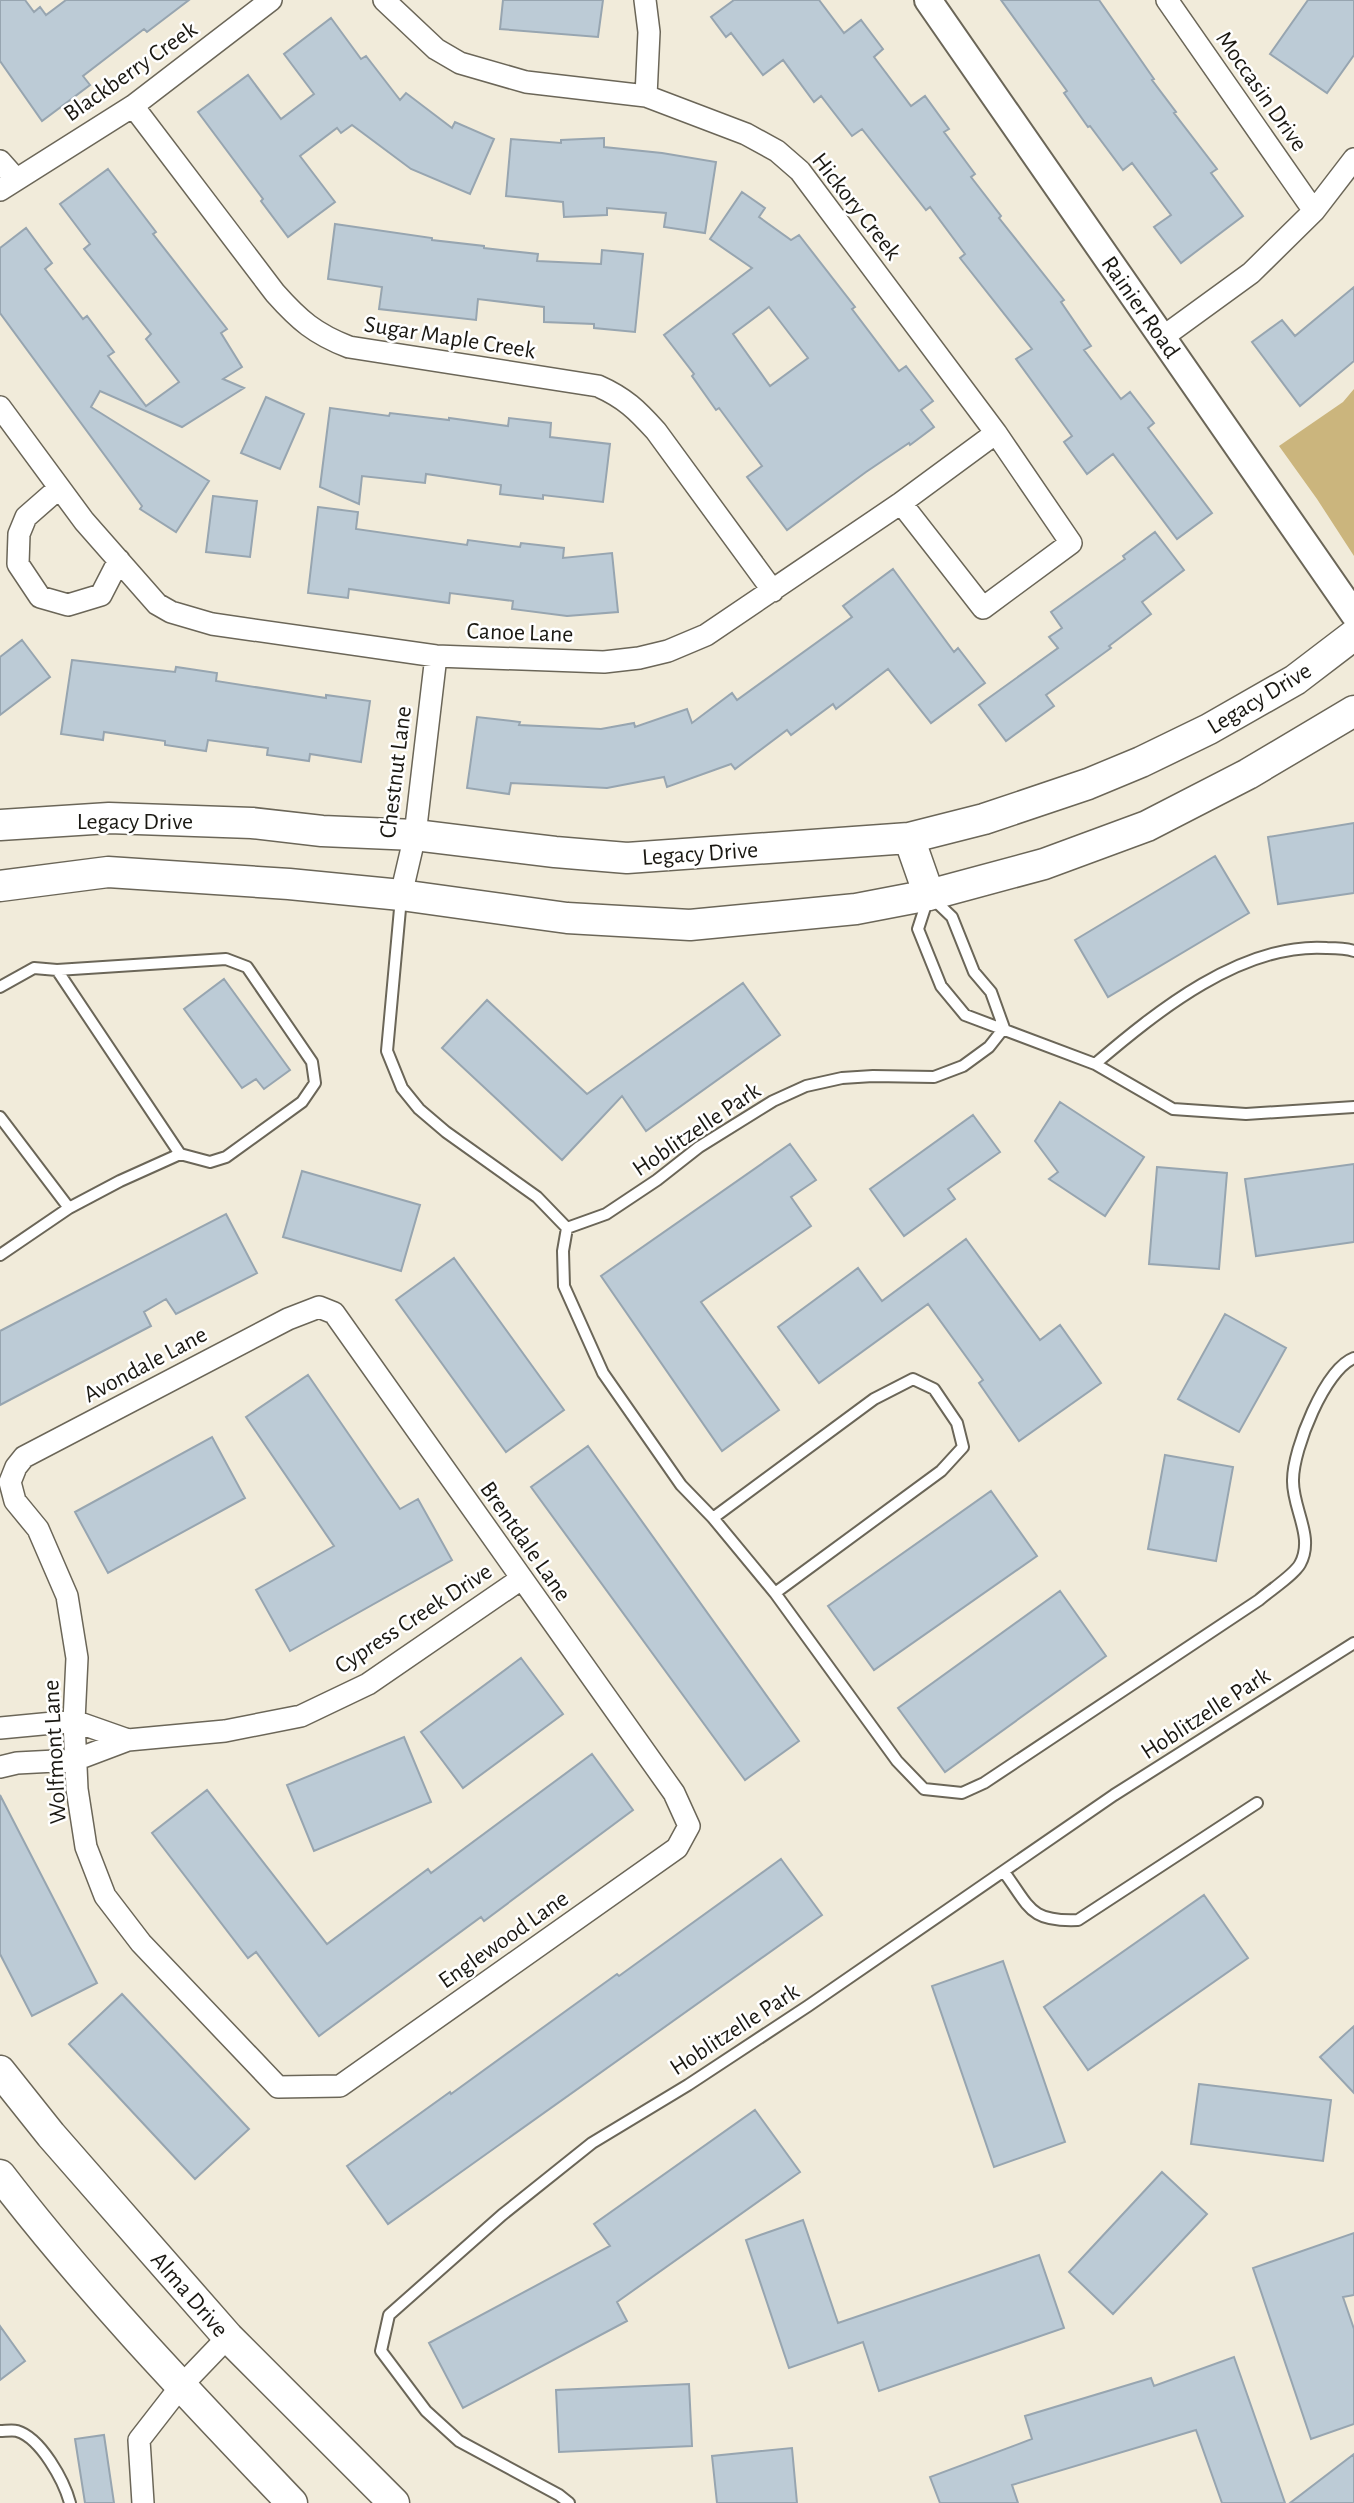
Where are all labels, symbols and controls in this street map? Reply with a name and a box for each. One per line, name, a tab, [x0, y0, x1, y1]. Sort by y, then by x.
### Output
street label: Blackberry Creek	[60, 17, 202, 126]
street label: Moccasin Drive	[1211, 27, 1311, 156]
street label: Hickory Creek	[807, 149, 905, 265]
street label: Rainier Road	[1096, 252, 1184, 363]
street label: Sugar Maple Creek	[362, 313, 537, 363]
street label: Canoe Lane	[466, 619, 574, 647]
street label: Legacy Drive	[1203, 659, 1316, 739]
street label: Chestnut Lane	[376, 705, 416, 840]
street label: Legacy Drive	[77, 810, 193, 834]
street label: Legacy Drive	[641, 838, 759, 870]
street label: Hoblitzelle Park	[628, 1078, 765, 1181]
street label: Avondale Lane	[80, 1322, 211, 1407]
street label: Brentdale Lane	[475, 1477, 575, 1606]
street label: Cypress Creek Drive	[331, 1559, 496, 1678]
street label: Hoblitzelle Park	[1137, 1663, 1274, 1764]
street label: Wolfmont Lane	[39, 1679, 71, 1825]
street label: Englewood Lane	[434, 1886, 573, 1993]
street label: Hoblitzelle Park	[666, 1979, 803, 2080]
street label: Alma Drive	[146, 2248, 232, 2342]

